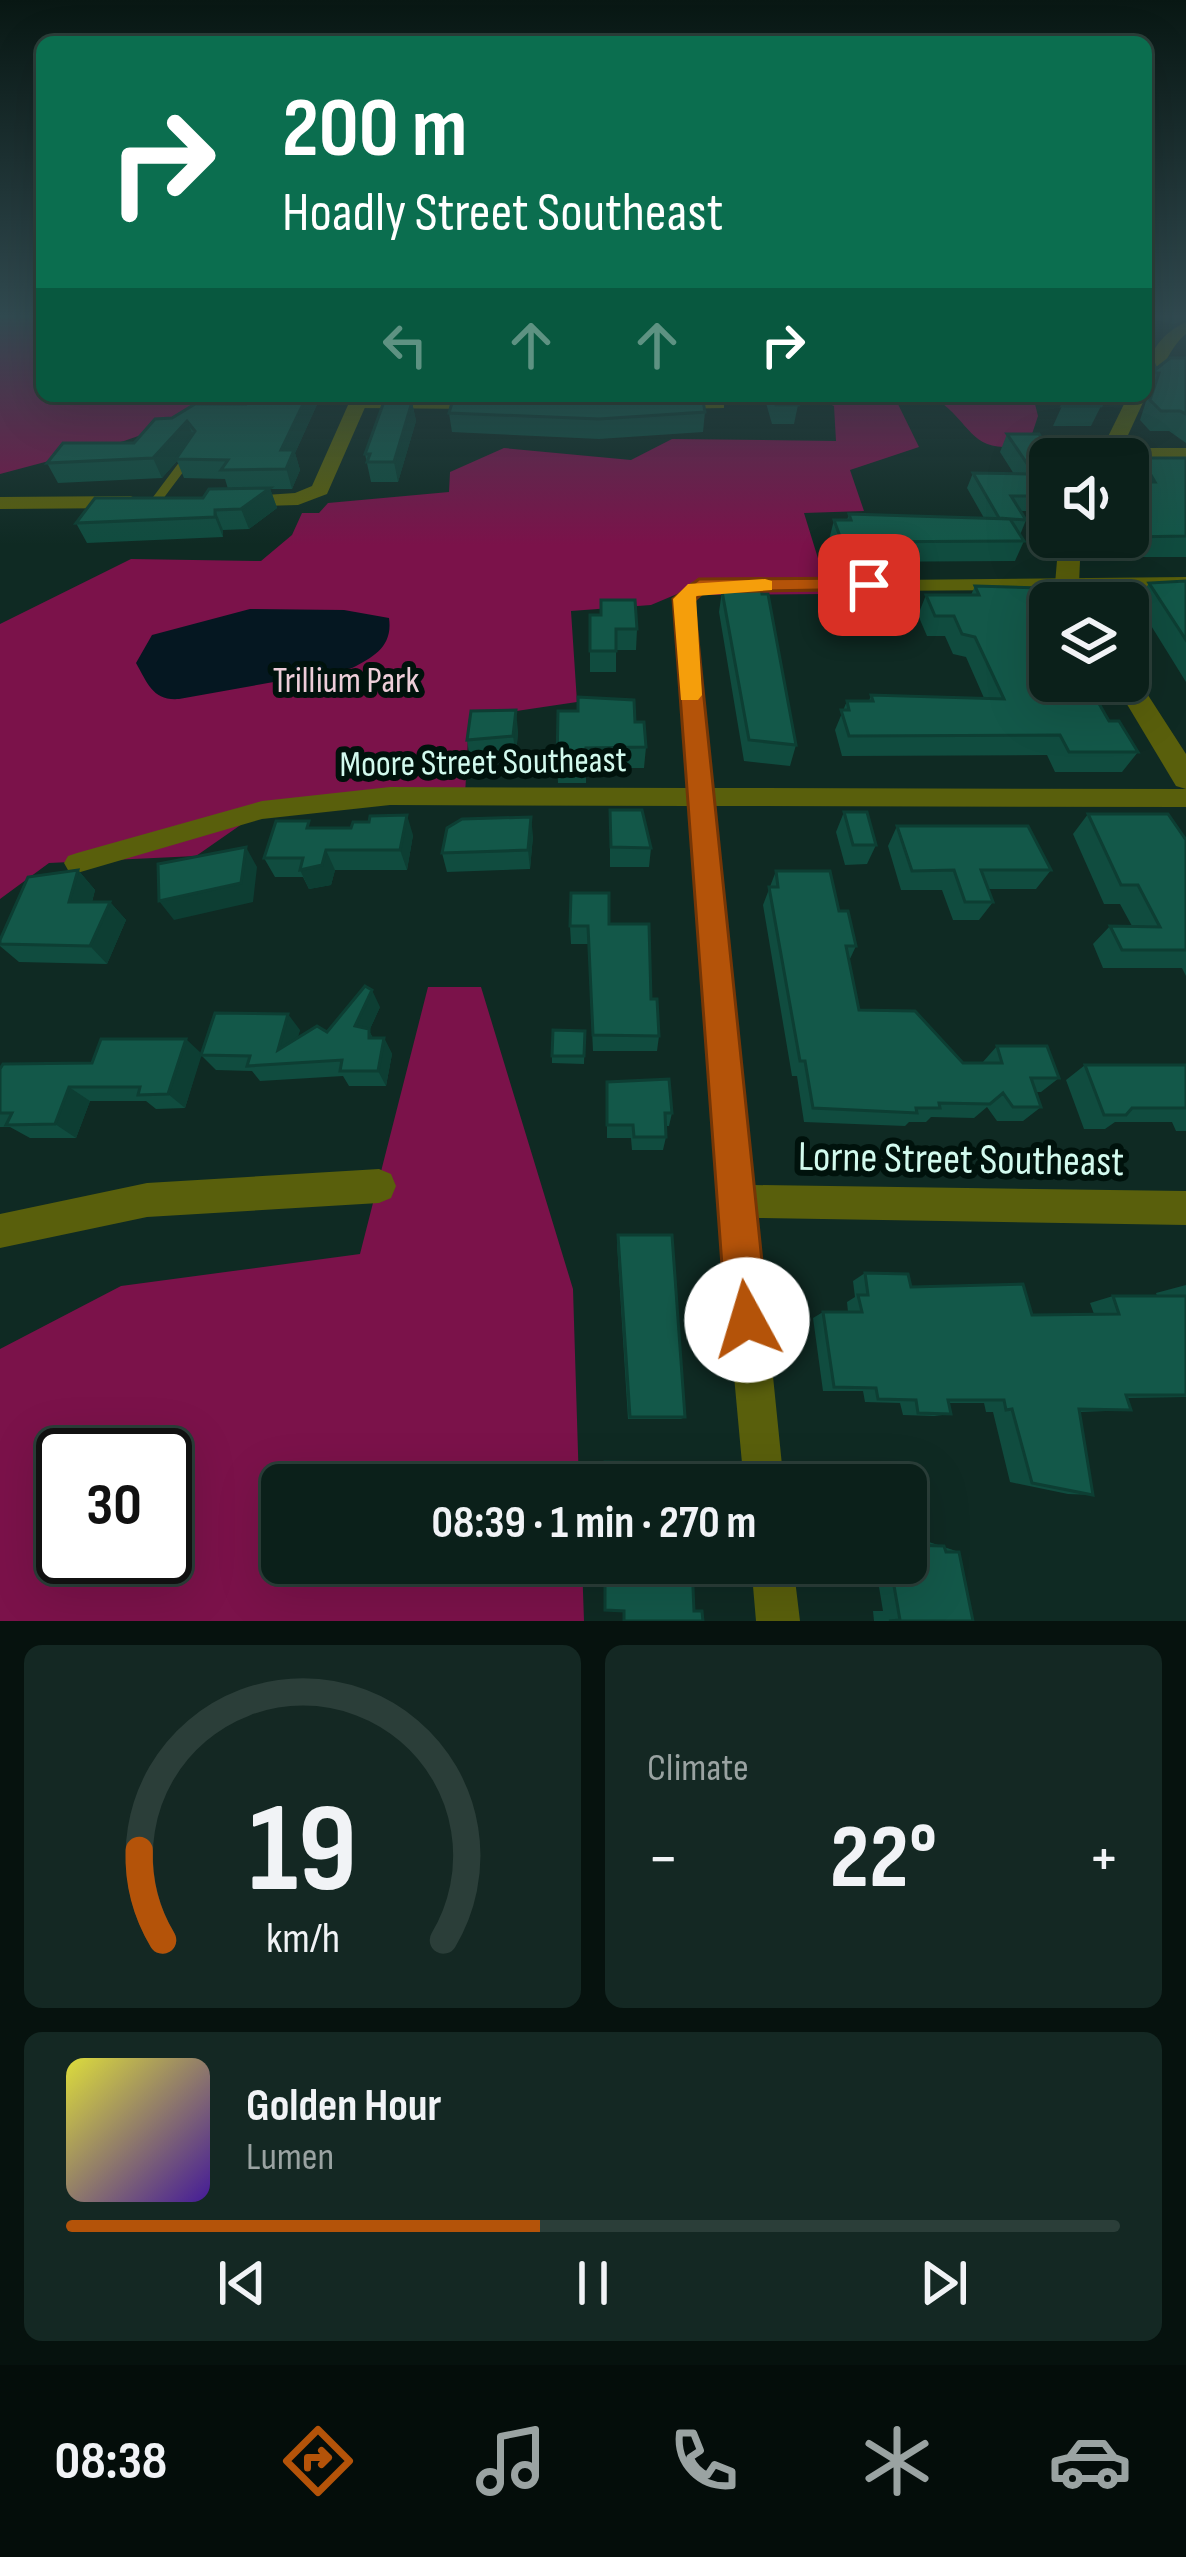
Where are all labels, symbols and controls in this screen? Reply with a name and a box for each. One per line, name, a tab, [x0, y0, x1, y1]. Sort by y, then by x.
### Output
text: 200 m	[282, 79, 468, 180]
icon: right	[84, 84, 240, 240]
text: Hoadly Street Southeast	[282, 181, 723, 246]
icon: left	[372, 312, 438, 378]
icon: ahead	[498, 312, 564, 378]
icon: ahead	[624, 312, 690, 378]
icon: right	[750, 312, 816, 378]
map controls	[1029, 438, 1149, 702]
button: sound	[1029, 438, 1149, 558]
pin	[818, 534, 920, 636]
icon: arrive	[836, 552, 902, 618]
button: layers	[1029, 582, 1149, 702]
park label: Trillium Park	[273, 660, 419, 703]
street label: Moore Street Southeast	[339, 739, 627, 787]
street label: Lorne Street Southeast	[798, 1132, 1124, 1188]
position arrow	[684, 1257, 810, 1383]
speed limit sign: 30	[36, 1428, 192, 1584]
text: 08:39 · 1 min · 270 m	[432, 1496, 756, 1551]
text: Climate	[647, 1745, 749, 1792]
text: 19	[248, 1777, 357, 1926]
text: 22°	[830, 1805, 937, 1913]
text: −	[647, 1820, 679, 1899]
text: +	[1088, 1820, 1120, 1899]
text: km/h	[265, 1912, 340, 1964]
text: Golden Hour	[246, 2079, 441, 2134]
text: Lumen	[246, 2134, 334, 2181]
icon: previous	[209, 2250, 275, 2316]
icon: pause	[560, 2250, 626, 2316]
icon: next	[911, 2250, 977, 2316]
icon: directions	[276, 2419, 360, 2503]
icon: music	[469, 2419, 553, 2503]
icon: phone	[662, 2419, 746, 2503]
icon: climate	[855, 2419, 939, 2503]
icon: car	[1048, 2419, 1132, 2503]
text: 08:38	[54, 2429, 167, 2494]

